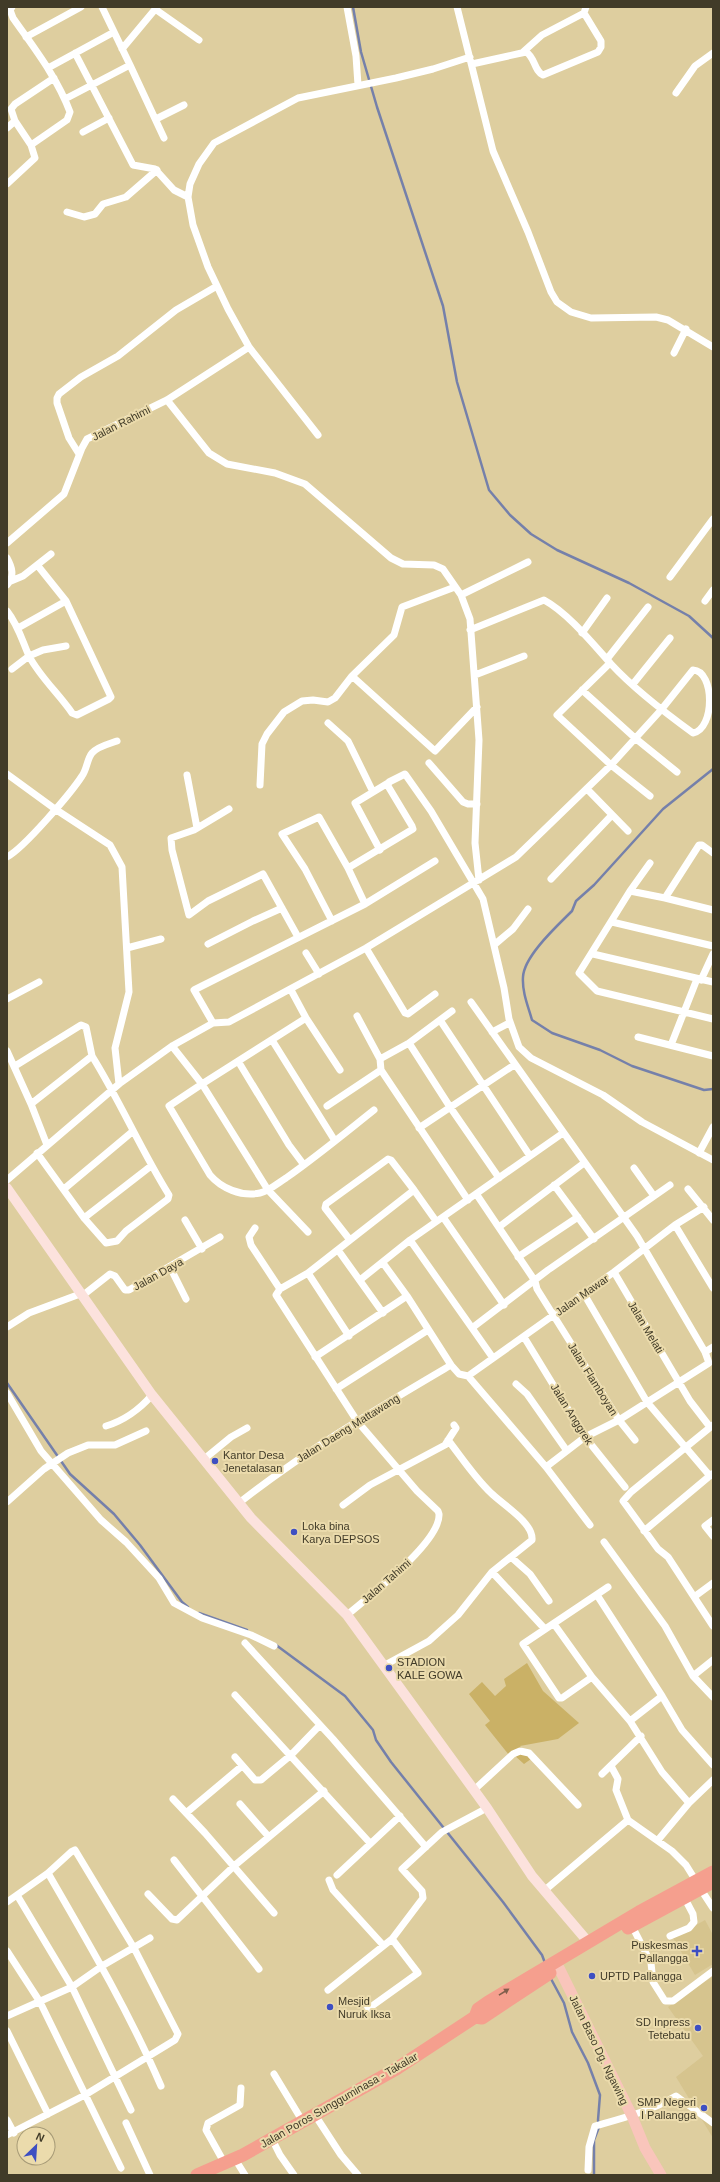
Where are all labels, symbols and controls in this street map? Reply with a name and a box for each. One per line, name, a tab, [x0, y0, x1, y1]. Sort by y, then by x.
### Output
street label: Jalan Rahimi	[90, 403, 152, 443]
street label: Jalan Daya	[131, 1255, 186, 1293]
street label: Jalan Mawar	[553, 1272, 611, 1318]
street label: Jalan Melati	[626, 1299, 666, 1355]
street label: Jalan Flamboyan	[566, 1340, 620, 1418]
street label: Jalan Anggrek	[548, 1381, 596, 1447]
street label: Jalan Daeng Mattawang	[295, 1391, 401, 1465]
place label: Kantor Desa Jenetalasan	[223, 1449, 285, 1474]
marker: Kantor Desa Jenetalasan	[210, 1456, 220, 1466]
place label: Loka bina Karya DEPSOS	[302, 1520, 380, 1545]
marker: Loka bina Karya DEPSOS	[289, 1527, 299, 1537]
street label: Jalan Tahimi	[359, 1556, 413, 1606]
place label: STADION KALE GOWA	[397, 1656, 463, 1681]
marker: STADION KALE GOWA	[384, 1663, 394, 1673]
place label: Puskesmas Pallangga	[631, 1939, 689, 1964]
marker: Puskesmas Pallangga	[691, 1945, 703, 1957]
place label: UPTD Pallangga	[600, 1970, 683, 1982]
marker: UPTD Pallangga	[587, 1971, 597, 1981]
one-way arrow	[498, 1989, 510, 1996]
street label: Jalan Baso Dg. Ngawing	[567, 1993, 631, 2107]
place label: Mesjid Nuruk Iksa	[338, 1995, 391, 2020]
marker: Mesjid Nuruk Iksa	[325, 2002, 335, 2012]
place label: SD Inpress Tetebatu	[636, 2016, 690, 2041]
marker: SD Inpress Tetebatu	[693, 2023, 703, 2033]
street label: Jalan Poros Sungguminasa - Takalar	[258, 2050, 420, 2150]
place label: SMP Negeri I Pallangga	[637, 2096, 697, 2121]
marker: SMP Negeri I Pallangga	[699, 2103, 709, 2113]
north arrow	[16, 2126, 56, 2166]
text: N	[34, 2130, 46, 2144]

